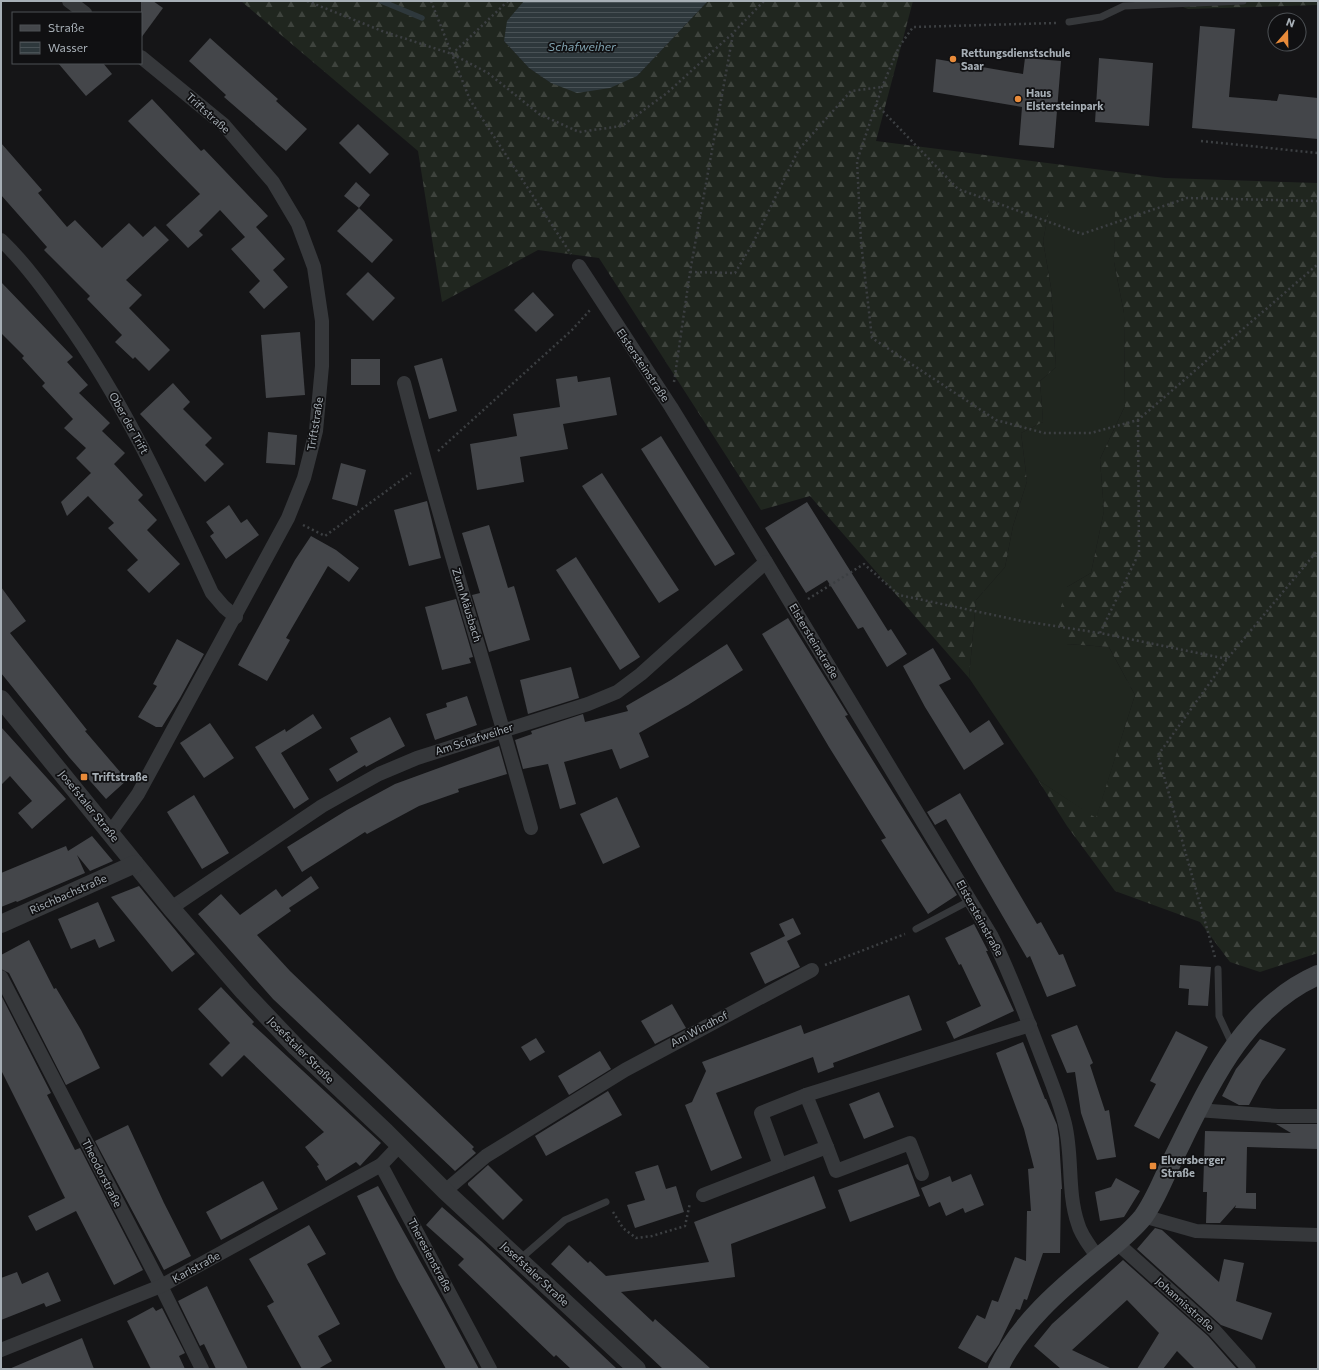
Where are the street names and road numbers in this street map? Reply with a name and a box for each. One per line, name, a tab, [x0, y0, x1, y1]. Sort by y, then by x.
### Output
street label: Triftstraße	[184, 90, 233, 136]
street label: Elstersteinstraße	[614, 326, 673, 404]
street label: Ober der Trift	[107, 390, 152, 456]
street label: Triftstraße	[304, 396, 325, 452]
street label: Zum Mäusbach	[450, 566, 485, 643]
street label: Elstersteinstraße	[787, 601, 842, 681]
street label: Am Schafweiher	[433, 720, 515, 757]
street label: Josefstaler Straße	[56, 767, 122, 845]
street label: Rischbachstraße	[27, 871, 108, 916]
street label: Elstersteinstraße	[954, 877, 1007, 958]
street label: Am Windhof	[668, 1008, 730, 1049]
street label: Josefstaler Straße	[265, 1014, 337, 1086]
street label: Theodorstraße	[80, 1136, 125, 1209]
street label: Theresienstraße	[406, 1216, 455, 1294]
street label: Josefstaler Straße	[498, 1239, 572, 1309]
street label: Karlstraße	[170, 1248, 222, 1285]
street label: Johannisstraße	[1153, 1274, 1217, 1334]

